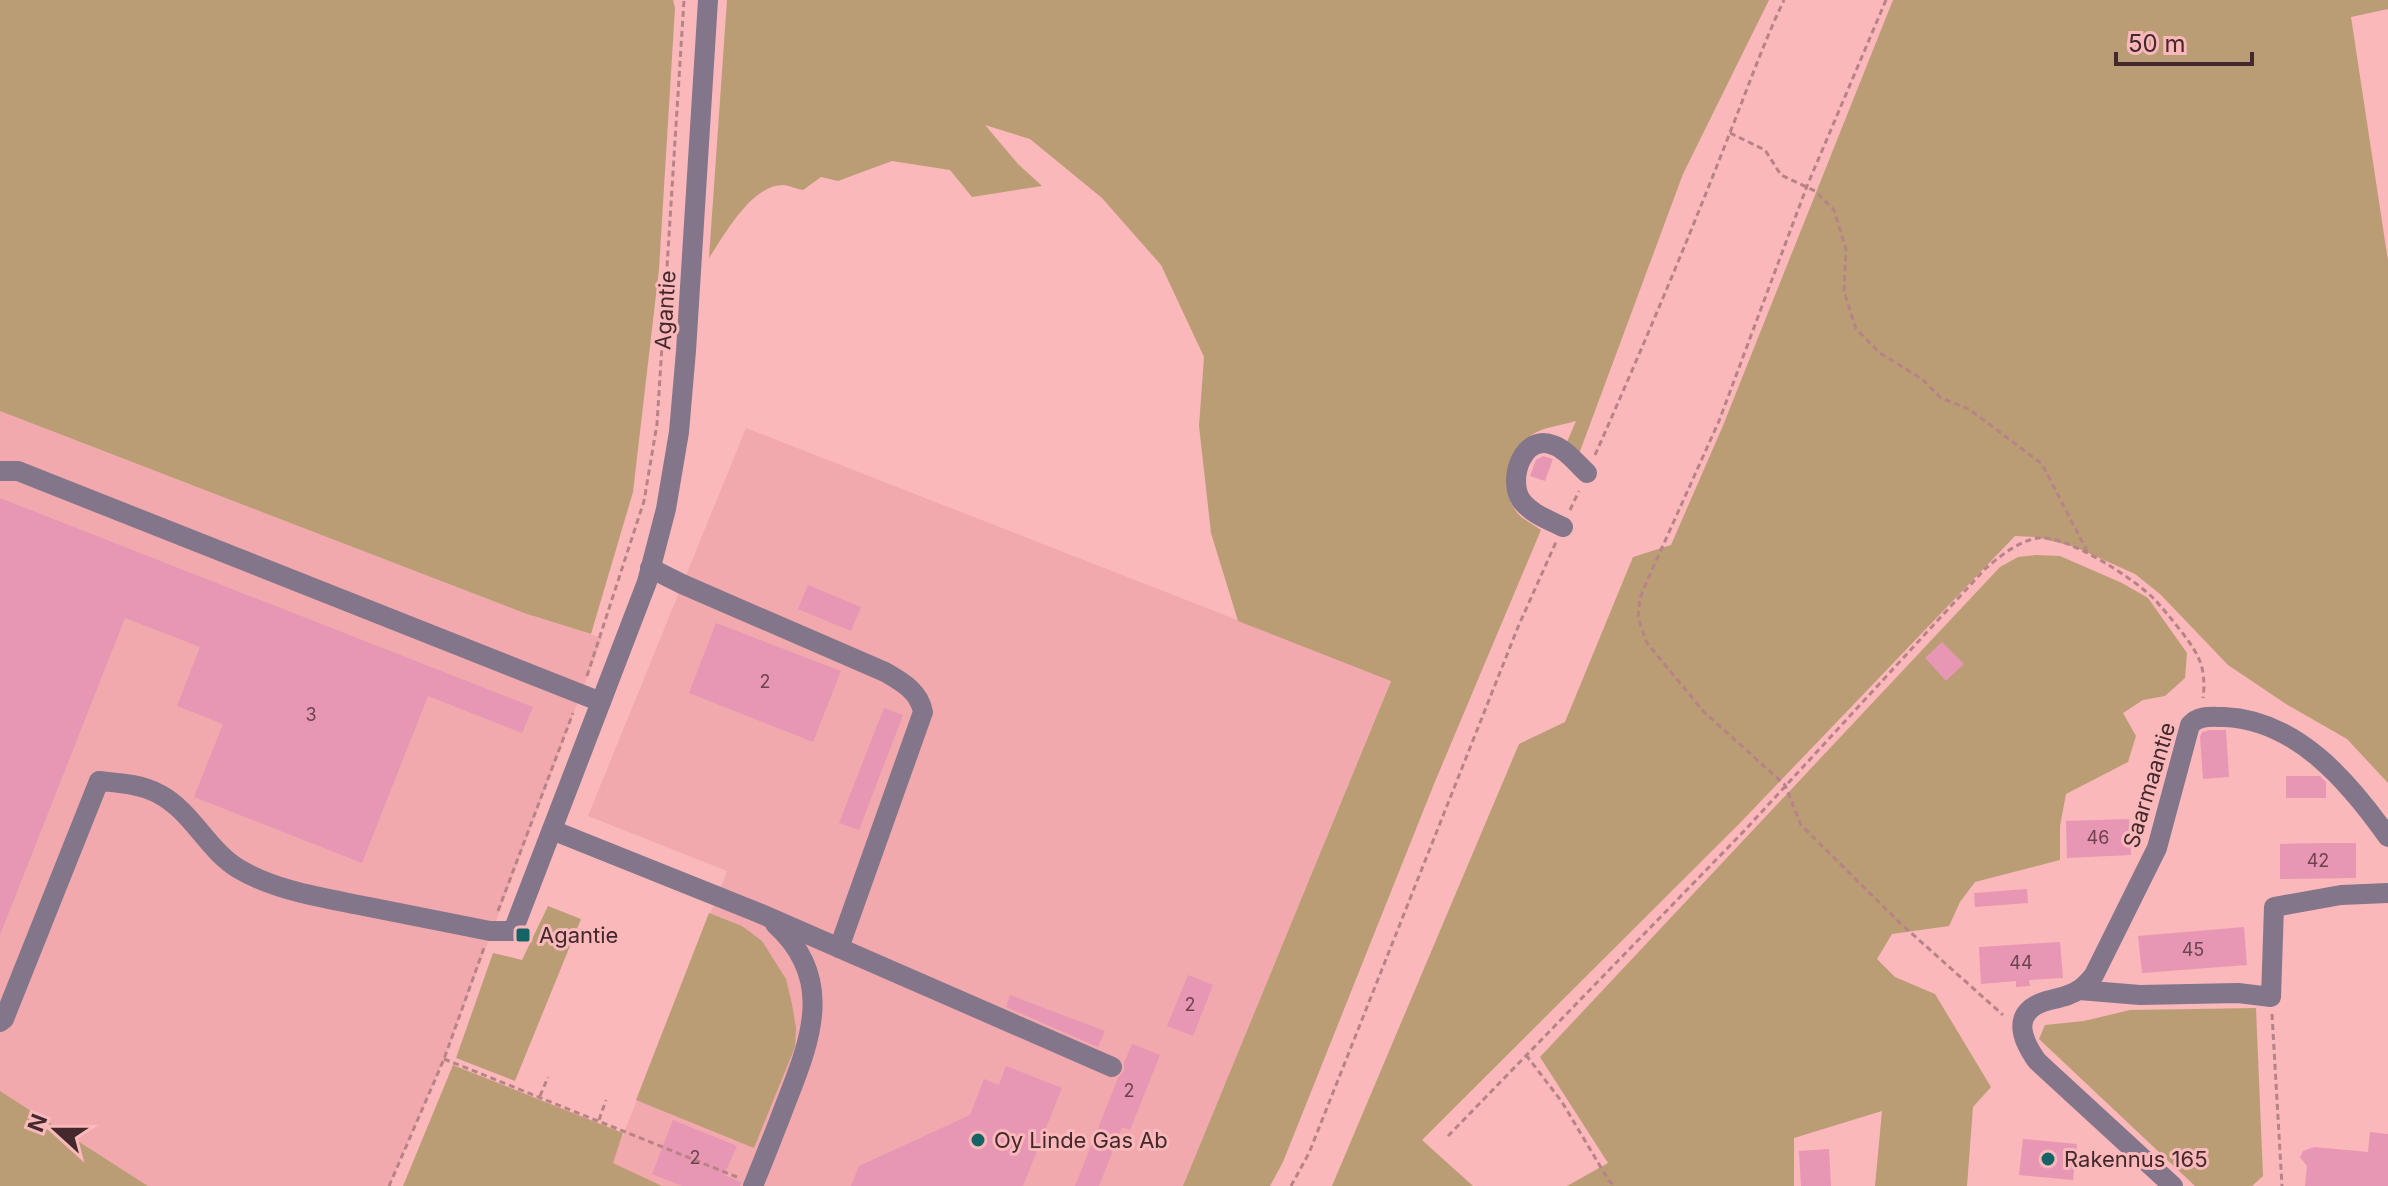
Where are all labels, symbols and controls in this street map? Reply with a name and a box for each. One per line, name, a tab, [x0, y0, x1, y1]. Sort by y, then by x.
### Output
scale bar	[2116, 16, 2252, 66]
text: 50 m	[2128, 29, 2186, 58]
street label: Agantie	[649, 270, 681, 350]
house number: 2	[760, 671, 770, 692]
house number: 3	[305, 704, 317, 725]
street label: Saarmaantie	[2118, 719, 2180, 851]
house number: 46	[2087, 827, 2109, 848]
house number: 42	[2307, 850, 2329, 871]
place label: Agantie	[539, 922, 618, 948]
marker: Agantie	[514, 926, 532, 944]
house number: 45	[2182, 939, 2204, 960]
house number: 44	[2009, 952, 2033, 973]
house number: 2	[1185, 994, 1195, 1015]
house number: 2	[1124, 1080, 1134, 1101]
north arrow	[16, 1090, 96, 1170]
text: N	[22, 1110, 52, 1135]
place label: Oy Linde Gas Ab	[994, 1127, 1168, 1153]
marker: Oy Linde Gas Ab	[969, 1131, 987, 1149]
place label: Rakennus 165	[2064, 1146, 2208, 1172]
house number: 2	[690, 1147, 700, 1168]
marker: Rakennus 165	[2039, 1150, 2057, 1168]

